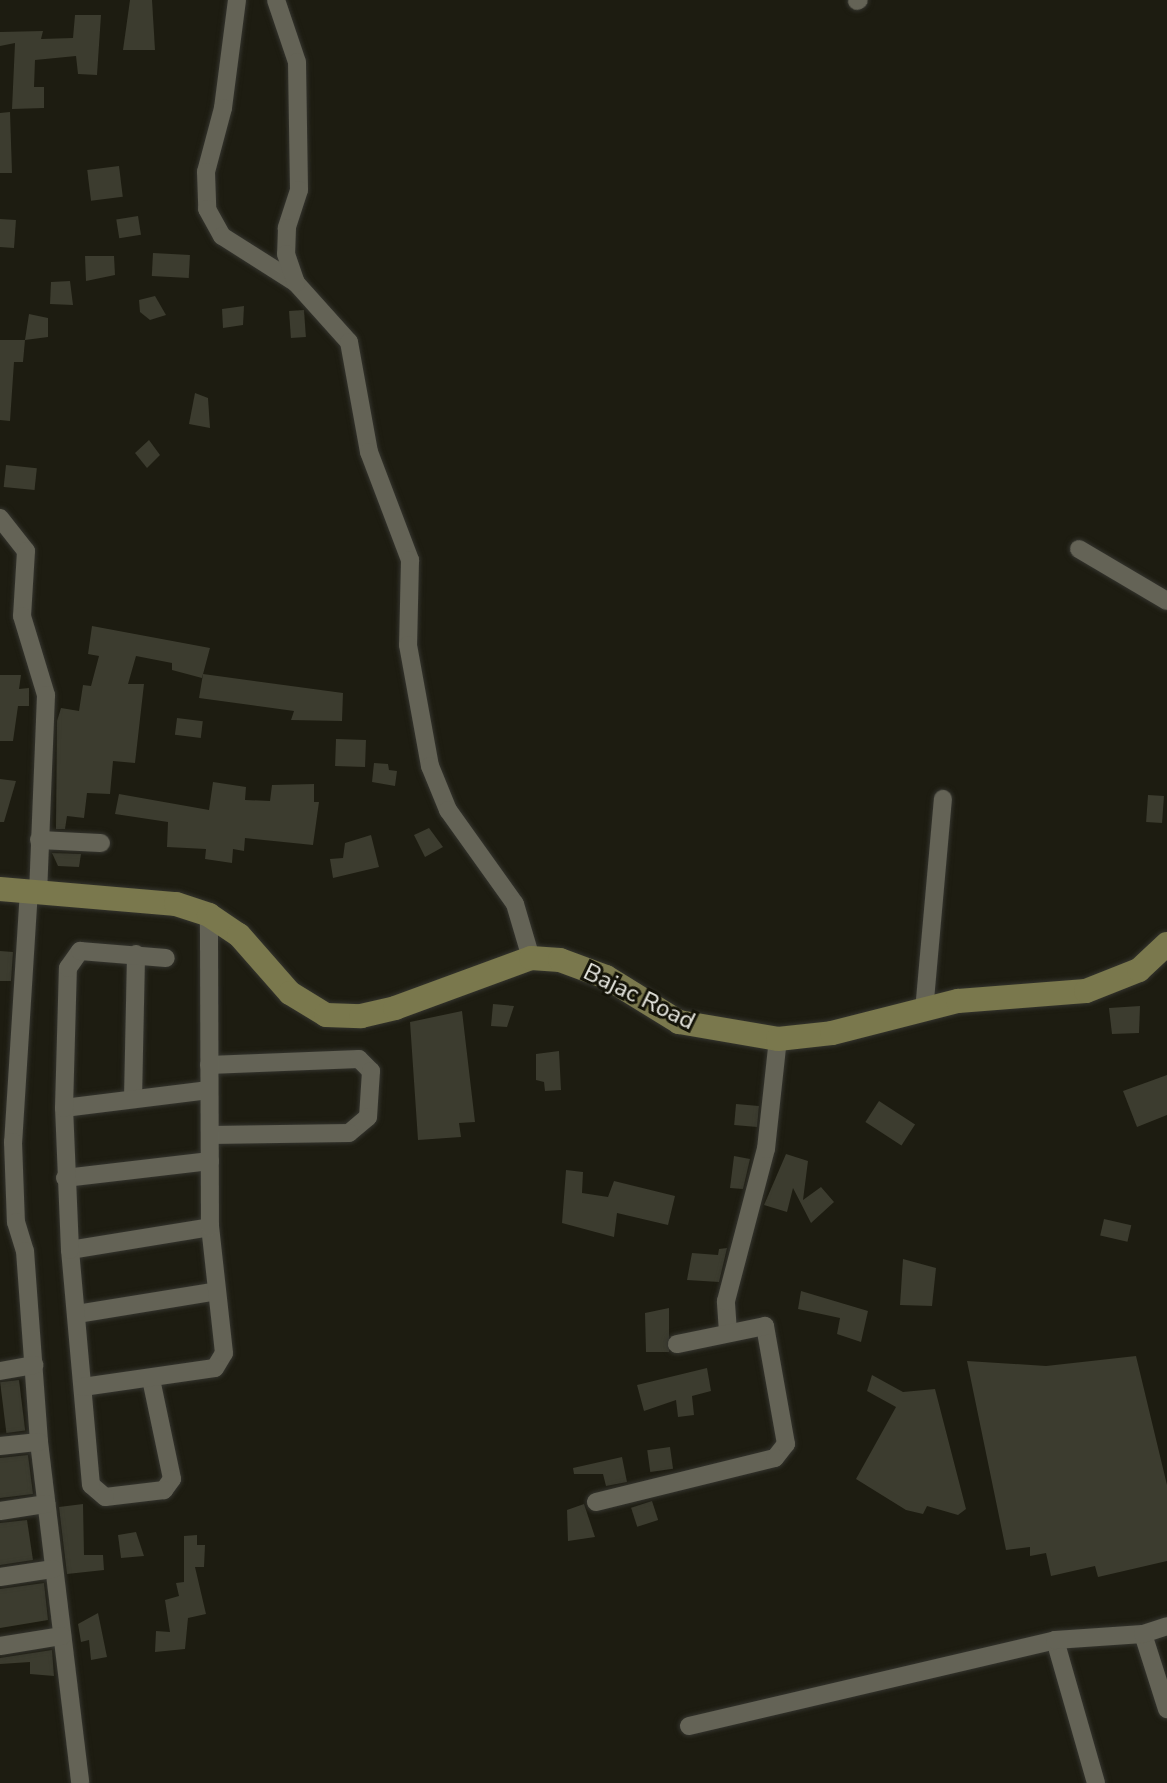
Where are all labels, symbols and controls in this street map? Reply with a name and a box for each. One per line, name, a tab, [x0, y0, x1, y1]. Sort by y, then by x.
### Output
street label: Bajac Road	[579, 958, 699, 1036]

